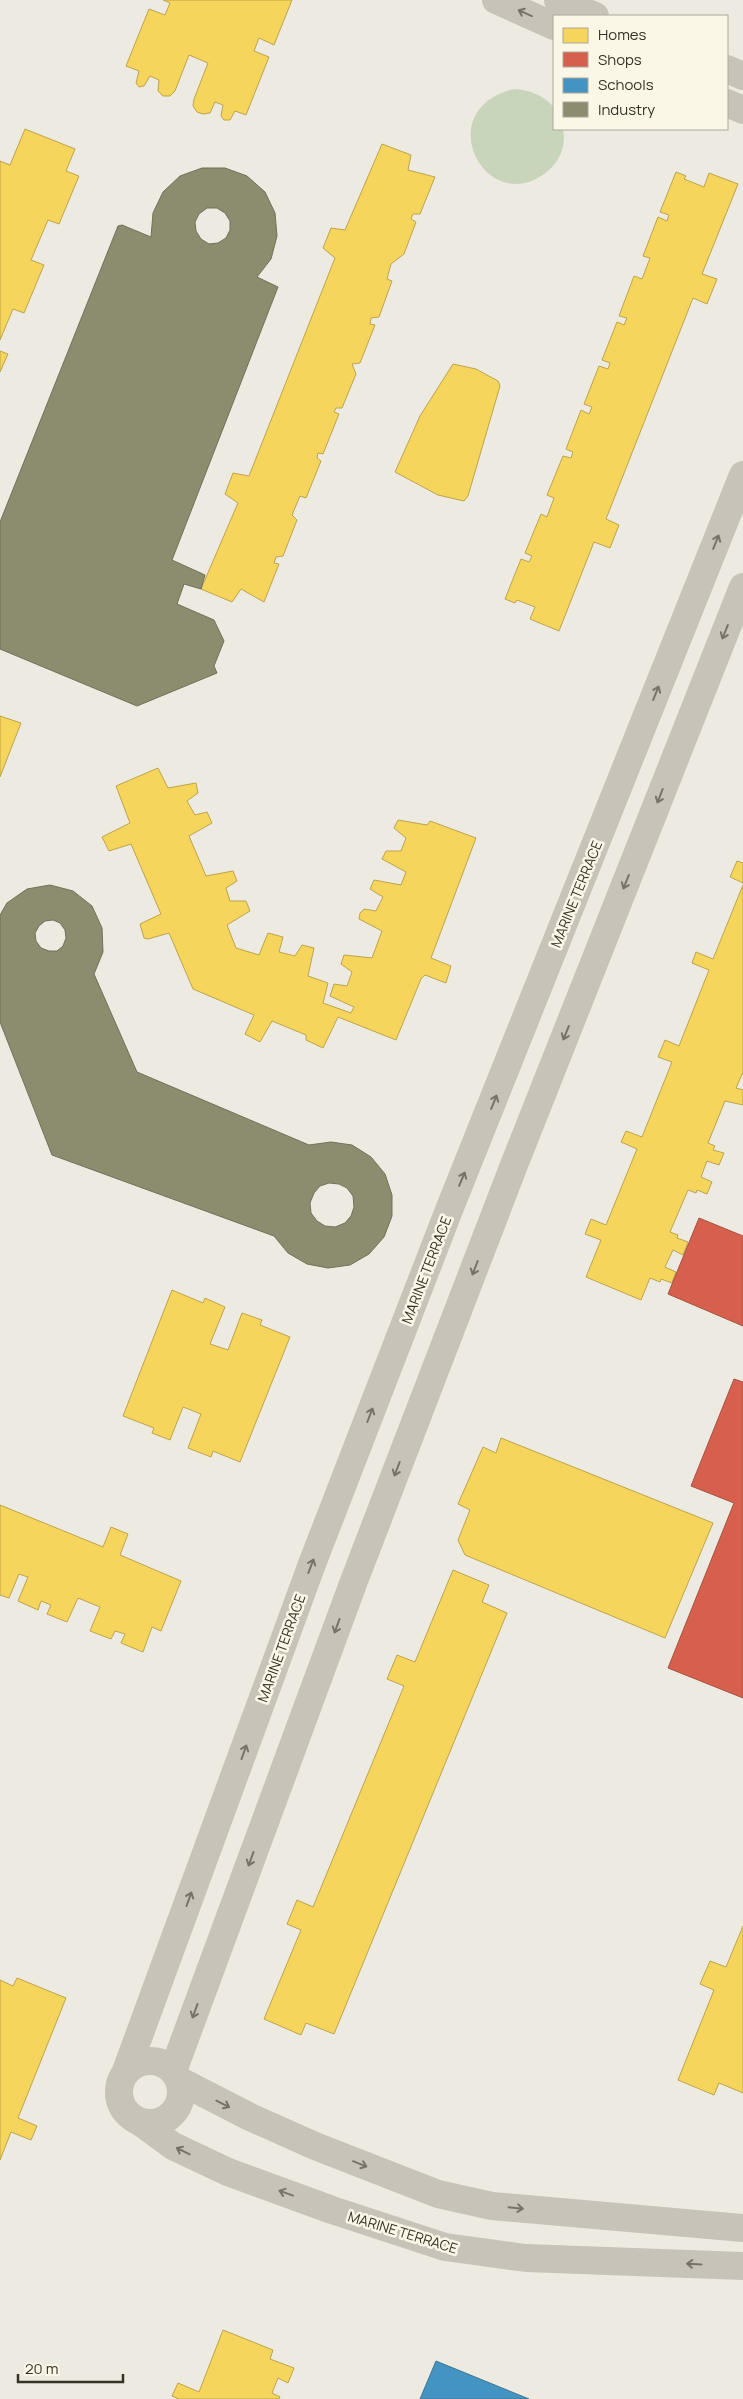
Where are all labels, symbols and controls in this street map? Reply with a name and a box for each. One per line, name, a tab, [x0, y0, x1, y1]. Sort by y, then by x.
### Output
one-way arrow	[518, 8, 533, 17]
legend	[553, 15, 728, 130]
text: Homes	[598, 24, 647, 45]
text: Shops	[598, 49, 642, 70]
text: Schools	[598, 74, 654, 95]
text: Industry	[598, 99, 655, 120]
one-way arrow	[712, 535, 721, 550]
one-way arrow	[720, 624, 729, 639]
one-way arrow	[651, 686, 661, 701]
one-way arrow	[655, 788, 664, 803]
street label: MARINE TERRACE	[546, 838, 606, 950]
one-way arrow	[621, 874, 631, 889]
one-way arrow	[561, 1025, 571, 1040]
one-way arrow	[489, 1095, 499, 1110]
one-way arrow	[458, 1172, 468, 1187]
street label: MARINE TERRACE	[397, 1214, 455, 1326]
one-way arrow	[470, 1260, 479, 1276]
one-way arrow	[366, 1407, 375, 1423]
one-way arrow	[392, 1461, 401, 1476]
one-way arrow	[307, 1559, 316, 1574]
street label: MARINE TERRACE	[253, 1591, 309, 1705]
one-way arrow	[332, 1618, 341, 1634]
one-way arrow	[240, 1744, 249, 1760]
one-way arrow	[246, 1851, 255, 1866]
one-way arrow	[185, 1892, 194, 1907]
one-way arrow	[190, 2003, 199, 2019]
one-way arrow	[215, 2100, 230, 2109]
one-way arrow	[176, 2146, 191, 2156]
one-way arrow	[352, 2160, 368, 2169]
one-way arrow	[279, 2188, 295, 2197]
one-way arrow	[508, 2203, 524, 2213]
street label: MARINE TERRACE	[346, 2206, 460, 2258]
one-way arrow	[687, 2260, 703, 2269]
scale bar	[18, 2352, 122, 2384]
text: 20 m	[25, 2358, 58, 2379]

